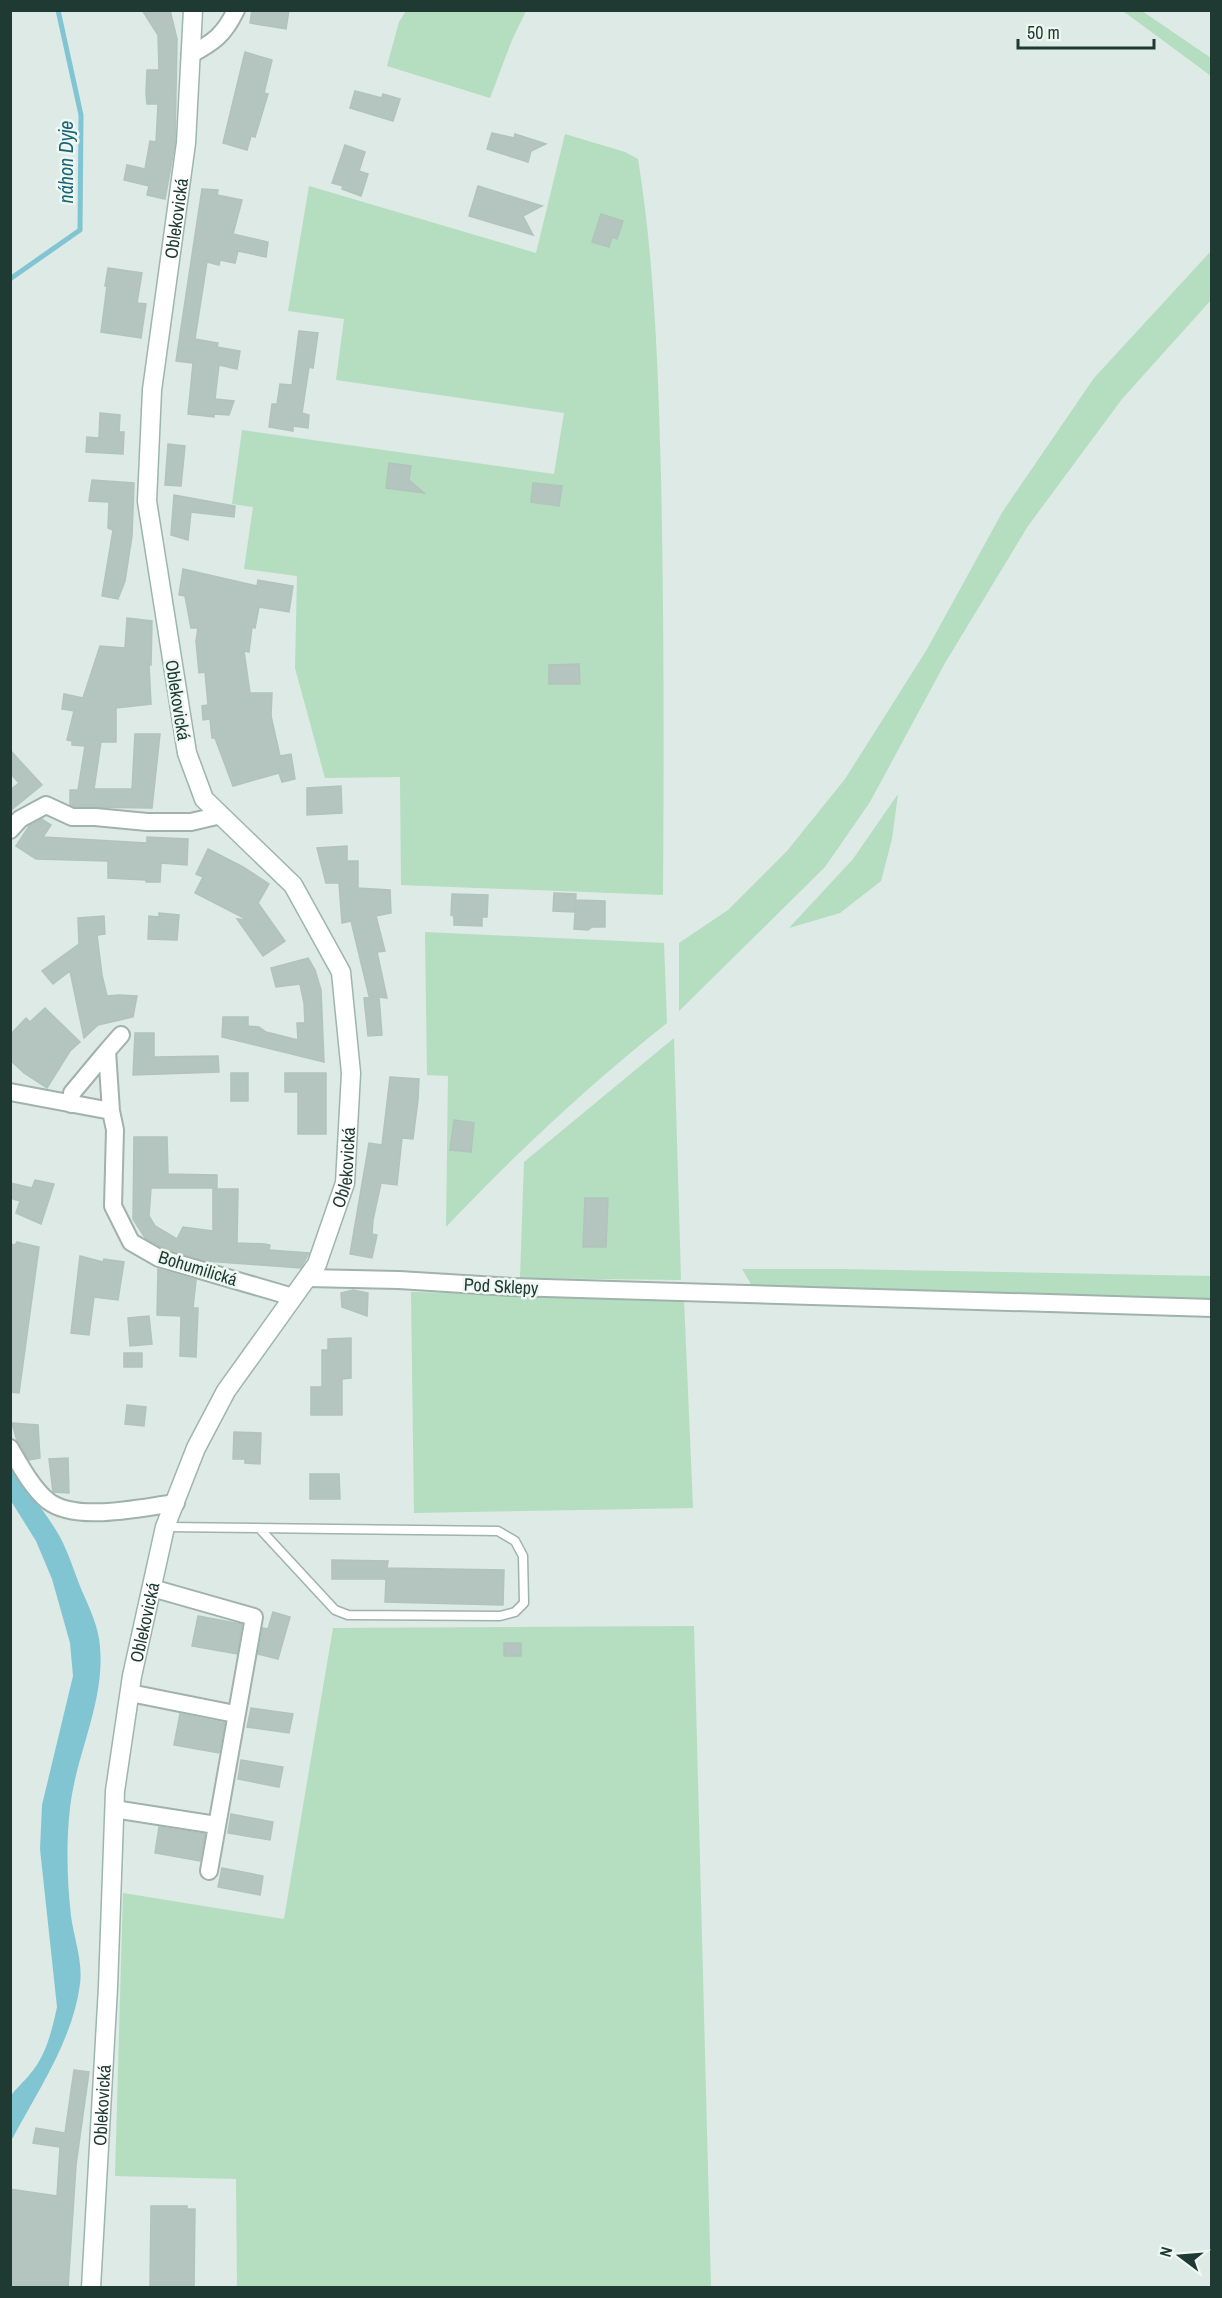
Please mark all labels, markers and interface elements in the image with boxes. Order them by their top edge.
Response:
scale bar [1018,12,1154,50]
text: 50 m [1027,20,1060,45]
water label: náhon Dyje [52,121,79,203]
street label: Oblekovická [158,176,194,260]
street label: Oblekovická [159,658,197,742]
street label: Oblekovická [325,1126,361,1211]
street label: Bohumilická [156,1244,240,1292]
street label: Pod Sklepy [463,1272,540,1300]
street label: Oblekovická [123,1580,165,1665]
street label: Oblekovická [87,2064,116,2147]
north arrow [1150,2226,1210,2286]
text: N [1154,2244,1177,2259]

